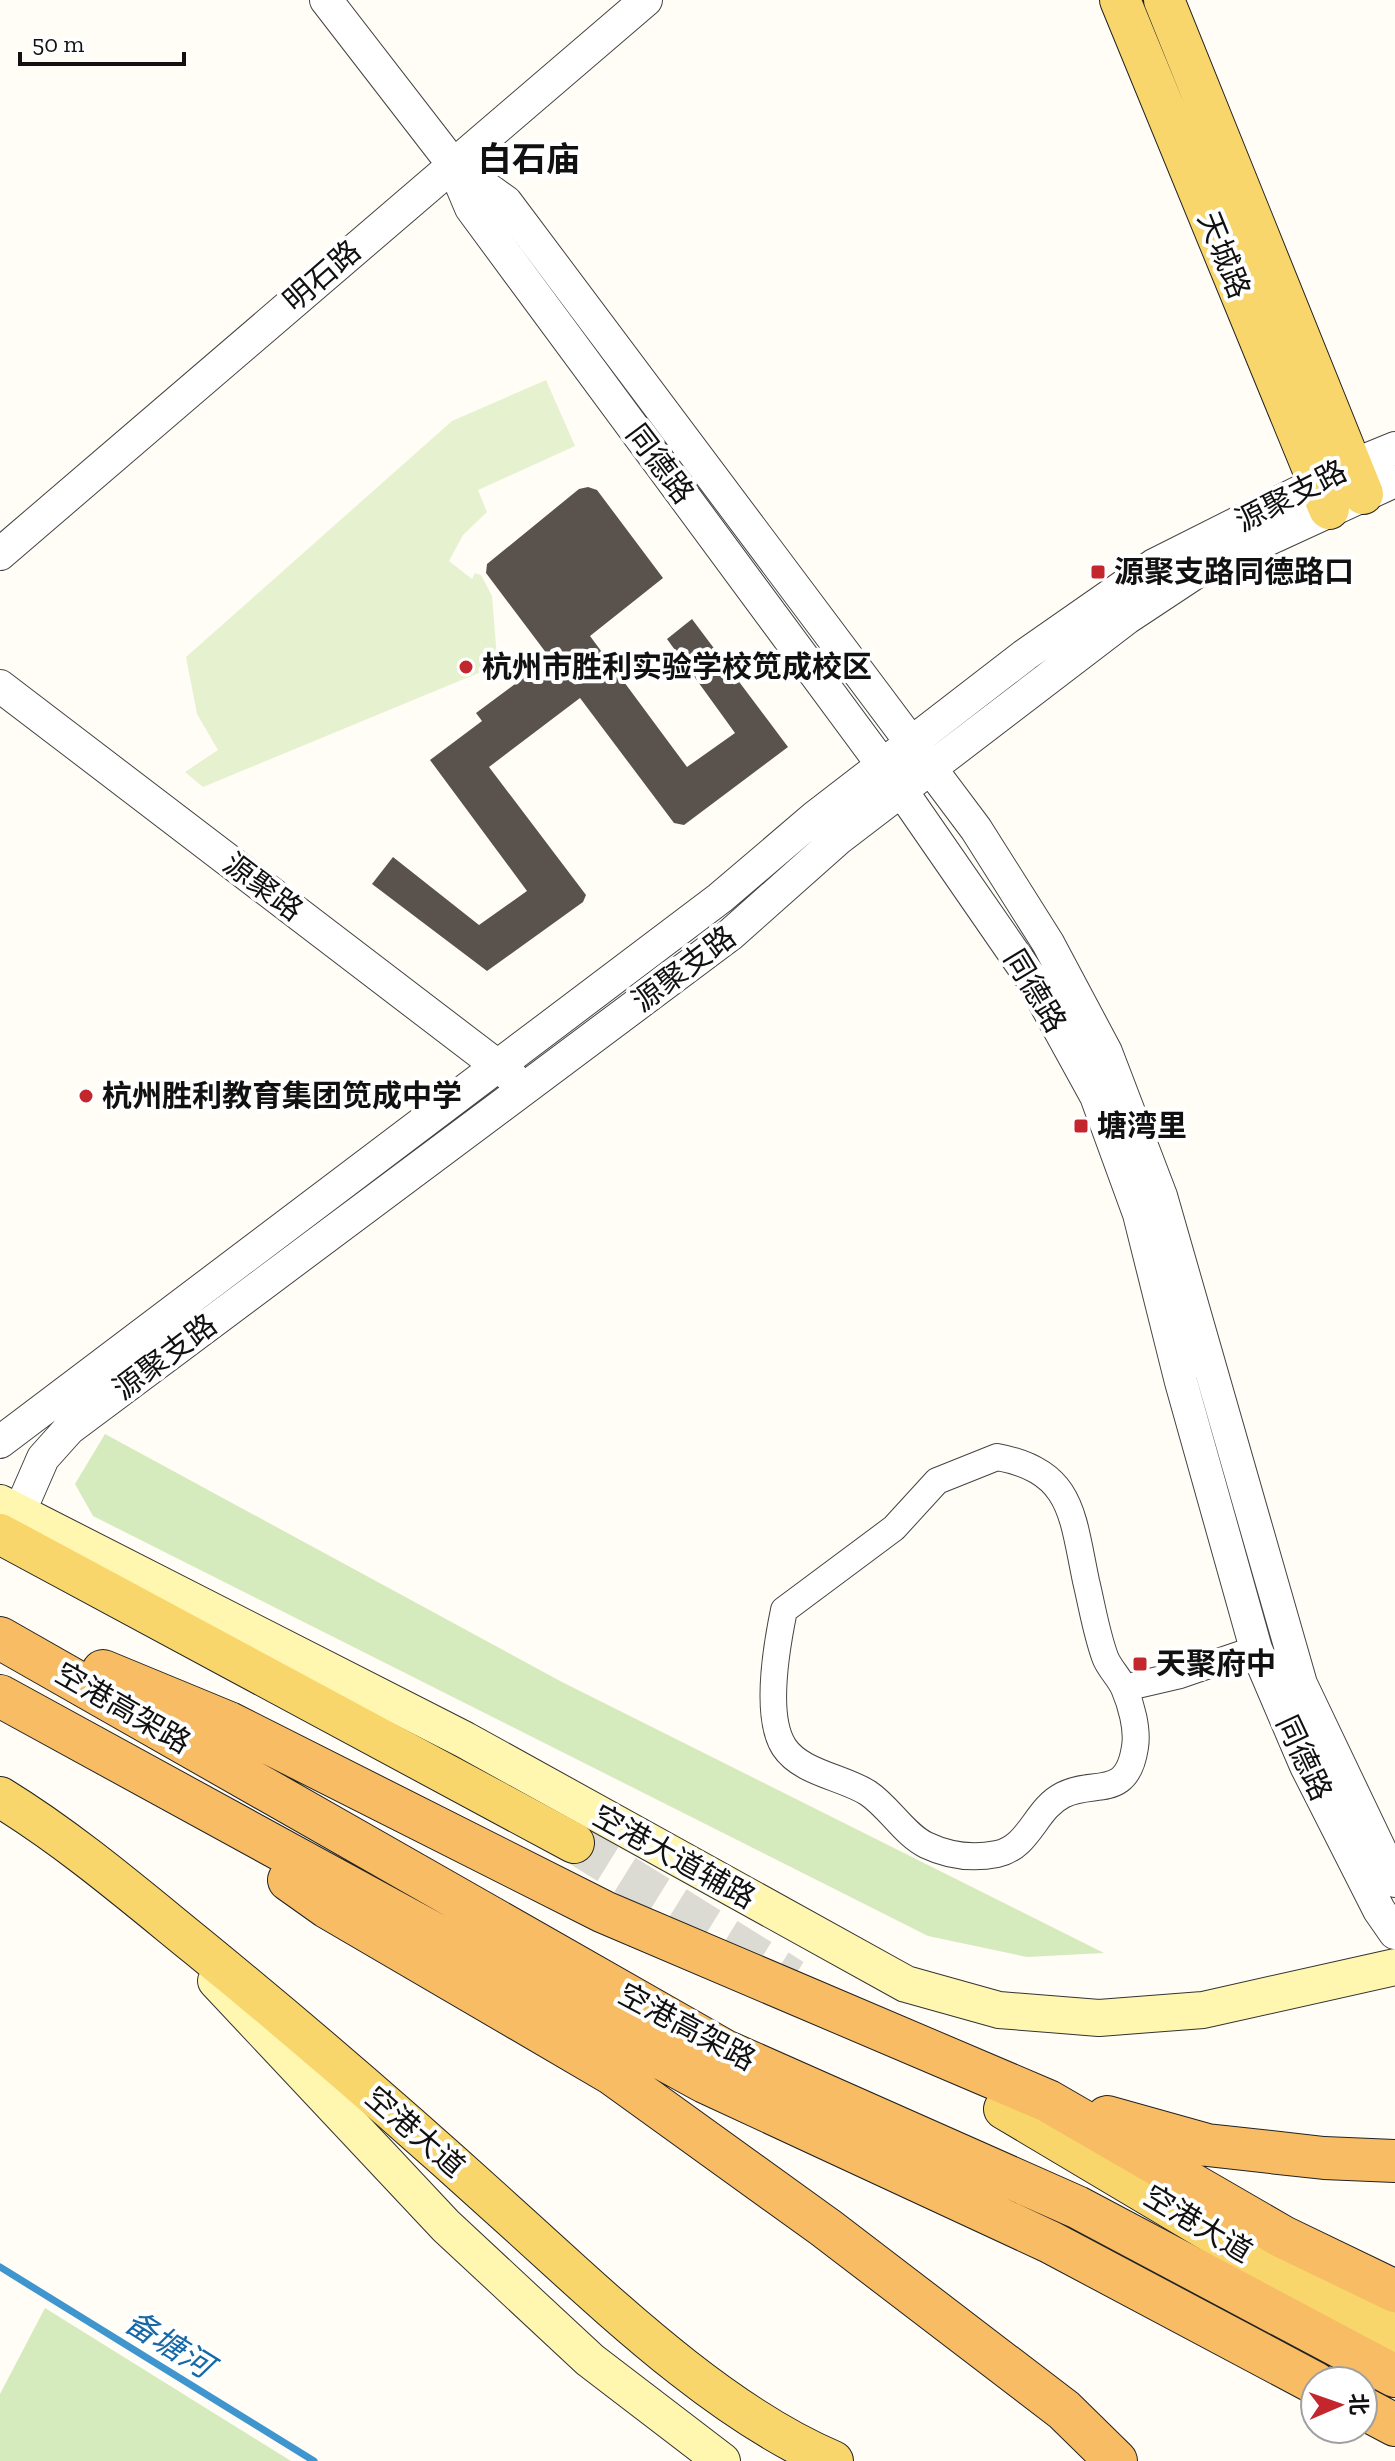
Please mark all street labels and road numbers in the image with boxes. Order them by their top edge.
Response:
street label: 天城路 [1190,207,1258,303]
street label: 明石路 [276,233,368,319]
street label: 同德路 [619,417,701,511]
street label: 源聚支路 [1229,453,1353,539]
street label: 源聚路 [216,846,310,928]
street label: 源聚支路 [625,919,743,1019]
street label: 同德路 [996,943,1074,1039]
street label: 源聚支路 [106,1307,224,1407]
street label: 空港高架路 [49,1655,197,1761]
street label: 同德路 [1269,1710,1339,1806]
street label: 空港大道辅路 [587,1798,761,1916]
street label: 空港高架路 [612,1976,762,2078]
street label: 空港大道 [358,2079,472,2185]
street label: 空港大道 [1137,2178,1259,2270]

